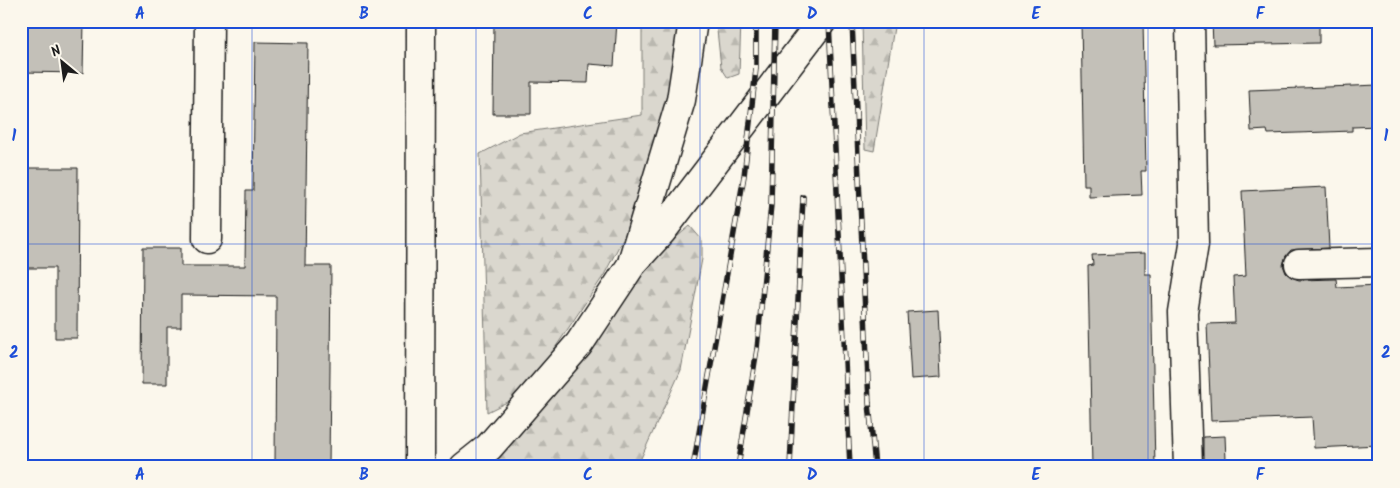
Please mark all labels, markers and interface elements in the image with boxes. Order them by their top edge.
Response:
text: A [135,2,145,27]
text: B [359,2,369,27]
text: C [583,2,593,27]
text: D [807,2,818,27]
text: E [1032,2,1042,27]
text: F [1256,2,1266,27]
north arrow [38,38,88,88]
text: N [47,40,66,63]
text: 1 [12,124,17,149]
text: 1 [1384,124,1389,149]
text: 2 [9,341,19,366]
text: 2 [1381,341,1391,366]
text: A [135,463,145,488]
text: B [359,463,369,488]
text: C [583,463,593,488]
text: D [807,463,818,488]
text: E [1032,463,1042,488]
text: F [1256,463,1266,488]

